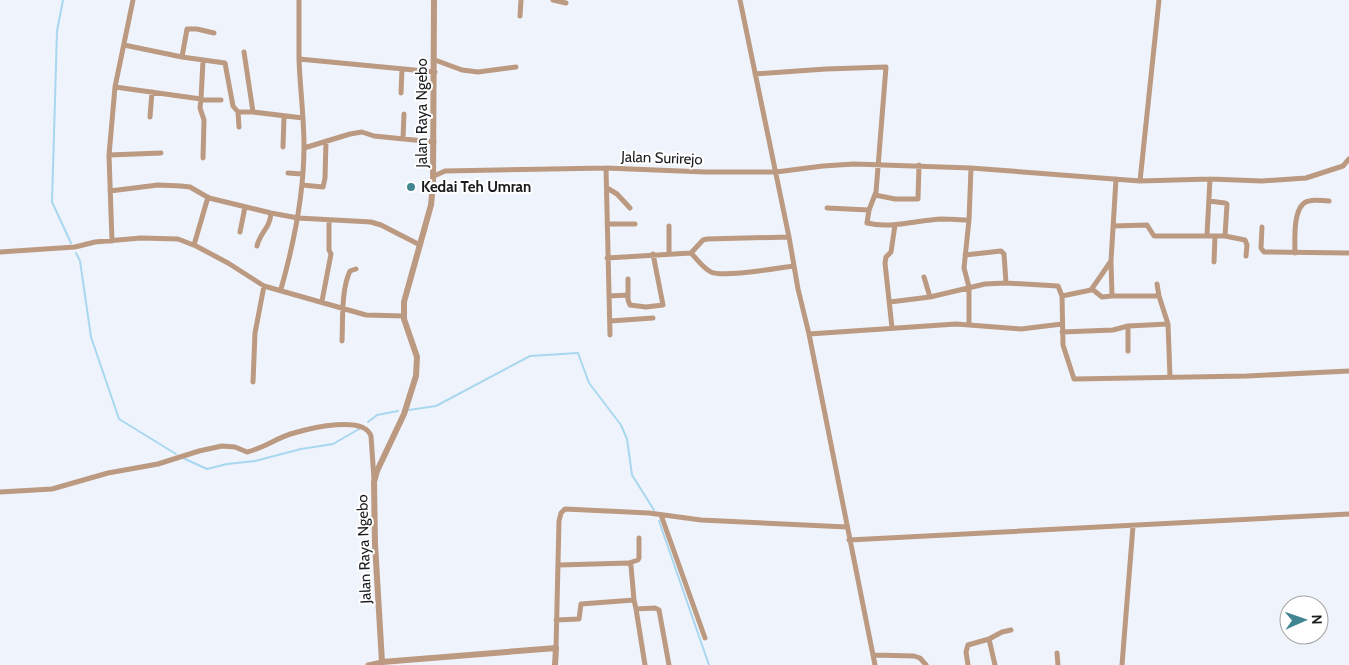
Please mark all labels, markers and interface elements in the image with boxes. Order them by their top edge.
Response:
street label: Jalan Raya Ngebo [413,58,431,169]
street label: Jalan Surirejo [620,148,703,168]
place label: Kedai Teh Umran [421,178,531,196]
marker: Kedai Teh Umran [405,181,417,193]
street label: Jalan Raya Ngebo [353,494,375,605]
north arrow [1279,595,1329,645]
text: N [1308,614,1326,625]

